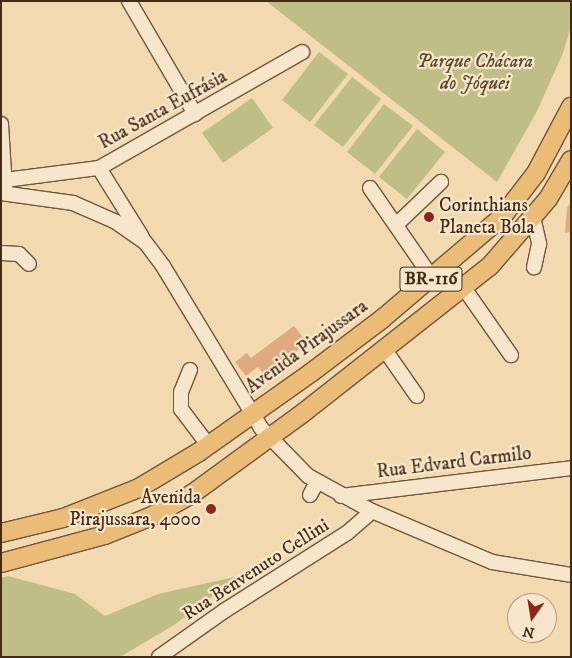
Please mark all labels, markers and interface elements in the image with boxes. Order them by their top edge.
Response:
park label: Parque Chácara do Jóquei [417,51,533,95]
street label: Rua Santa Eufrásia [95,65,231,155]
place label: Corinthians Planeta Bola [439,195,535,239]
marker: Corinthians Planeta Bola [423,211,435,223]
road number: BR-116 [398,264,464,294]
street label: Avenida Pirajussara [242,295,372,399]
street label: Rua Edvard Carmilo [375,442,533,484]
place label: Avenida Pirajussara, 4000 [69,487,201,531]
marker: Avenida Pirajussara, 4000 [205,503,217,515]
street label: Rua Benvenuto Cellini [179,514,333,626]
north arrow [507,593,557,643]
text: N [521,622,536,642]

